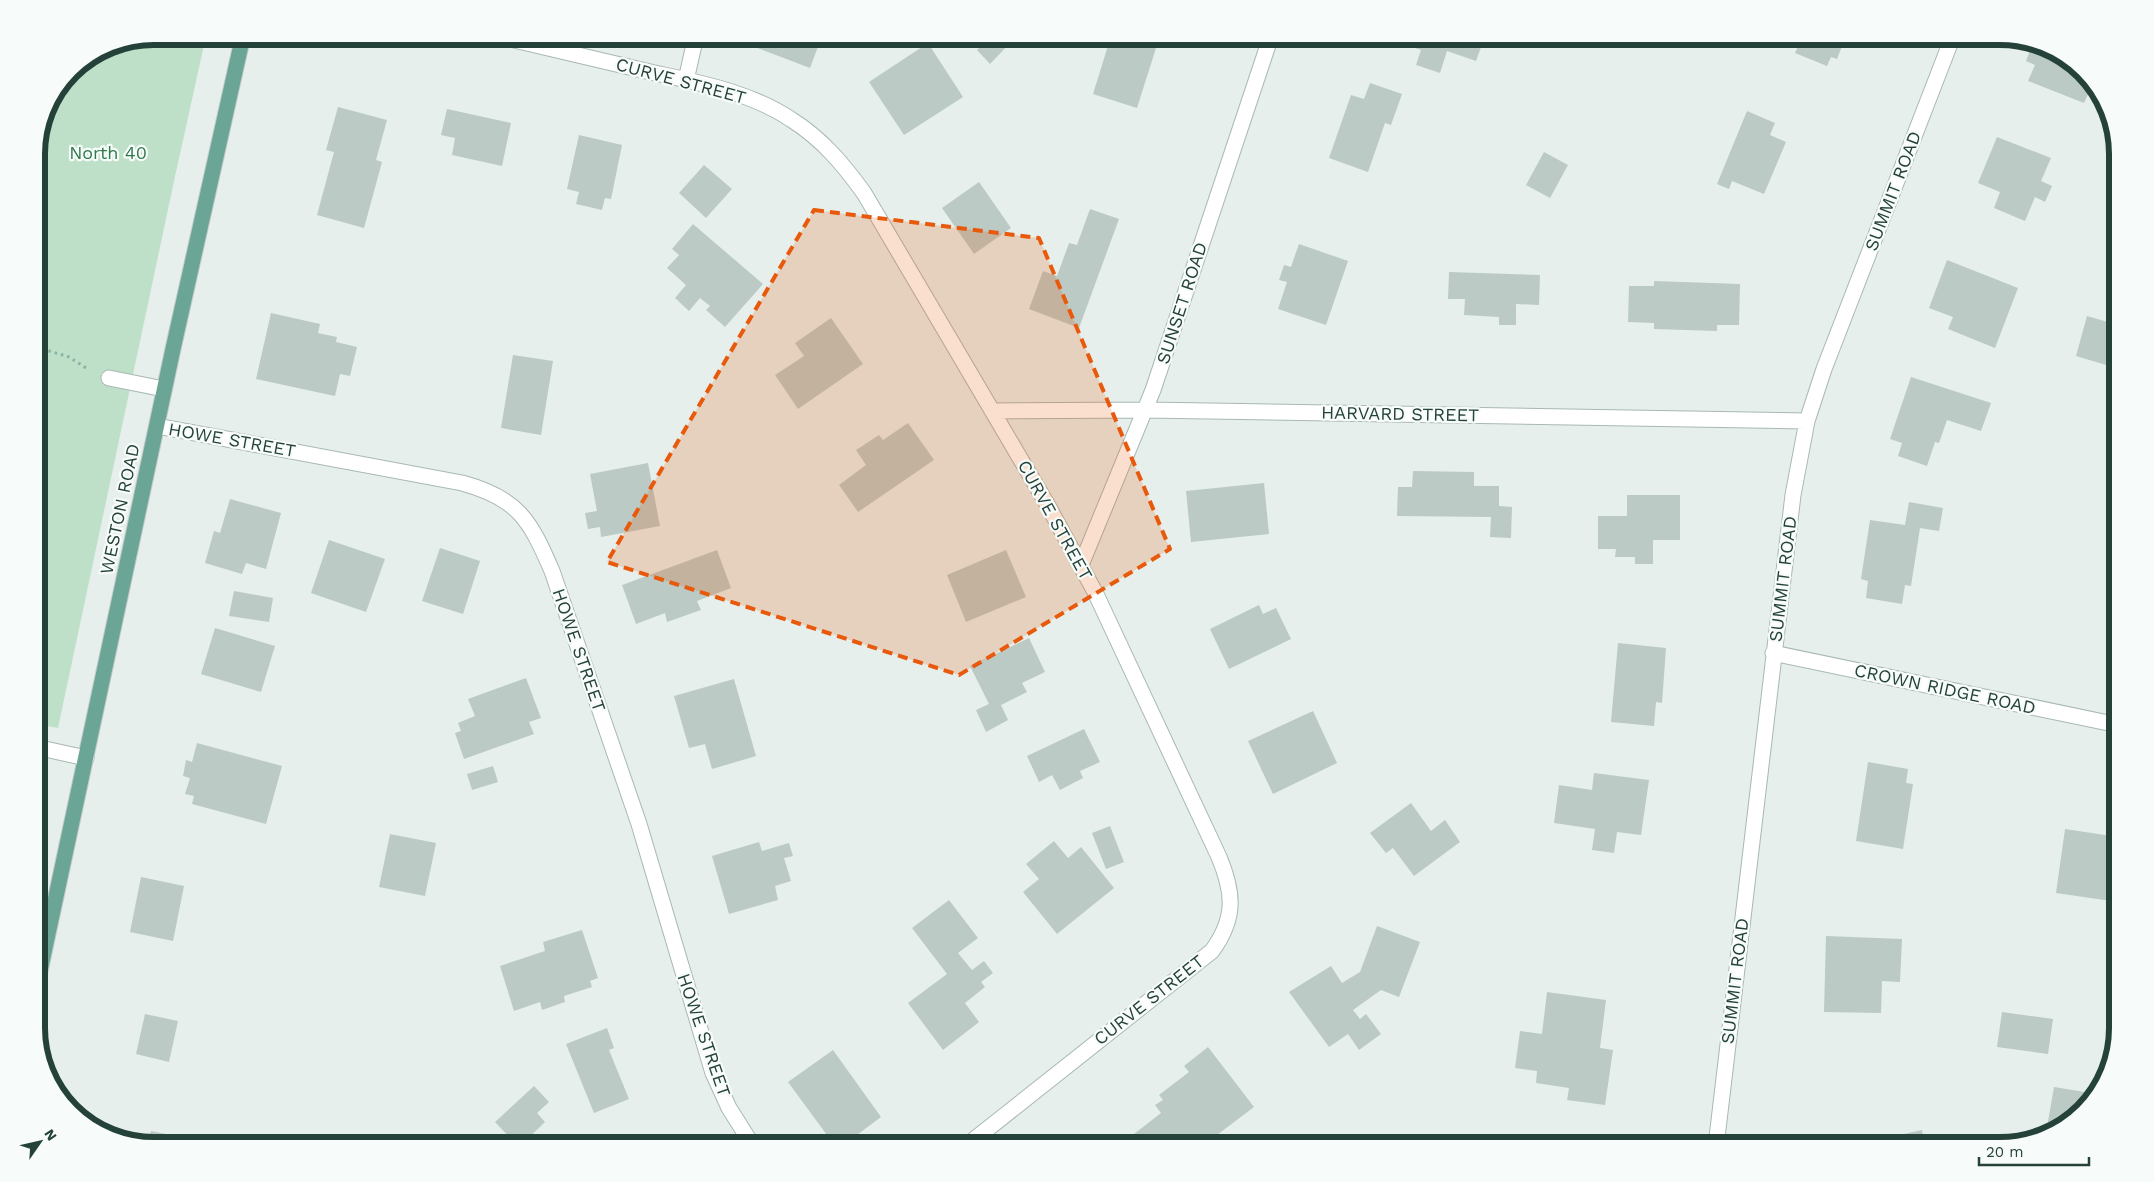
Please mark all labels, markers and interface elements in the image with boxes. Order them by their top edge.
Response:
street label: CURVE STREET [614,53,749,108]
street label: SUMMIT ROAD [1860,128,1925,254]
park label: North 40 [69,142,147,163]
street label: SUNSET ROAD [1152,239,1211,366]
street label: HARVARD STREET [1321,402,1479,425]
street label: HOWE STREET [167,418,298,461]
street label: WESTON ROAD [95,442,144,576]
street label: CURVE STREET [1014,456,1097,583]
street label: SUMMIT ROAD [1764,515,1801,643]
street label: HOWE STREET [549,585,610,714]
street label: CROWN RIDGE ROAD [1852,659,2038,718]
street label: SUMMIT ROAD [1716,917,1753,1045]
street label: CURVE STREET [1090,950,1208,1049]
street label: HOWE STREET [674,970,735,1099]
north arrow [15,1117,65,1167]
text: N [41,1126,60,1144]
scale bar [1979,1134,2089,1166]
text: 20 m [1986,1143,2024,1161]

